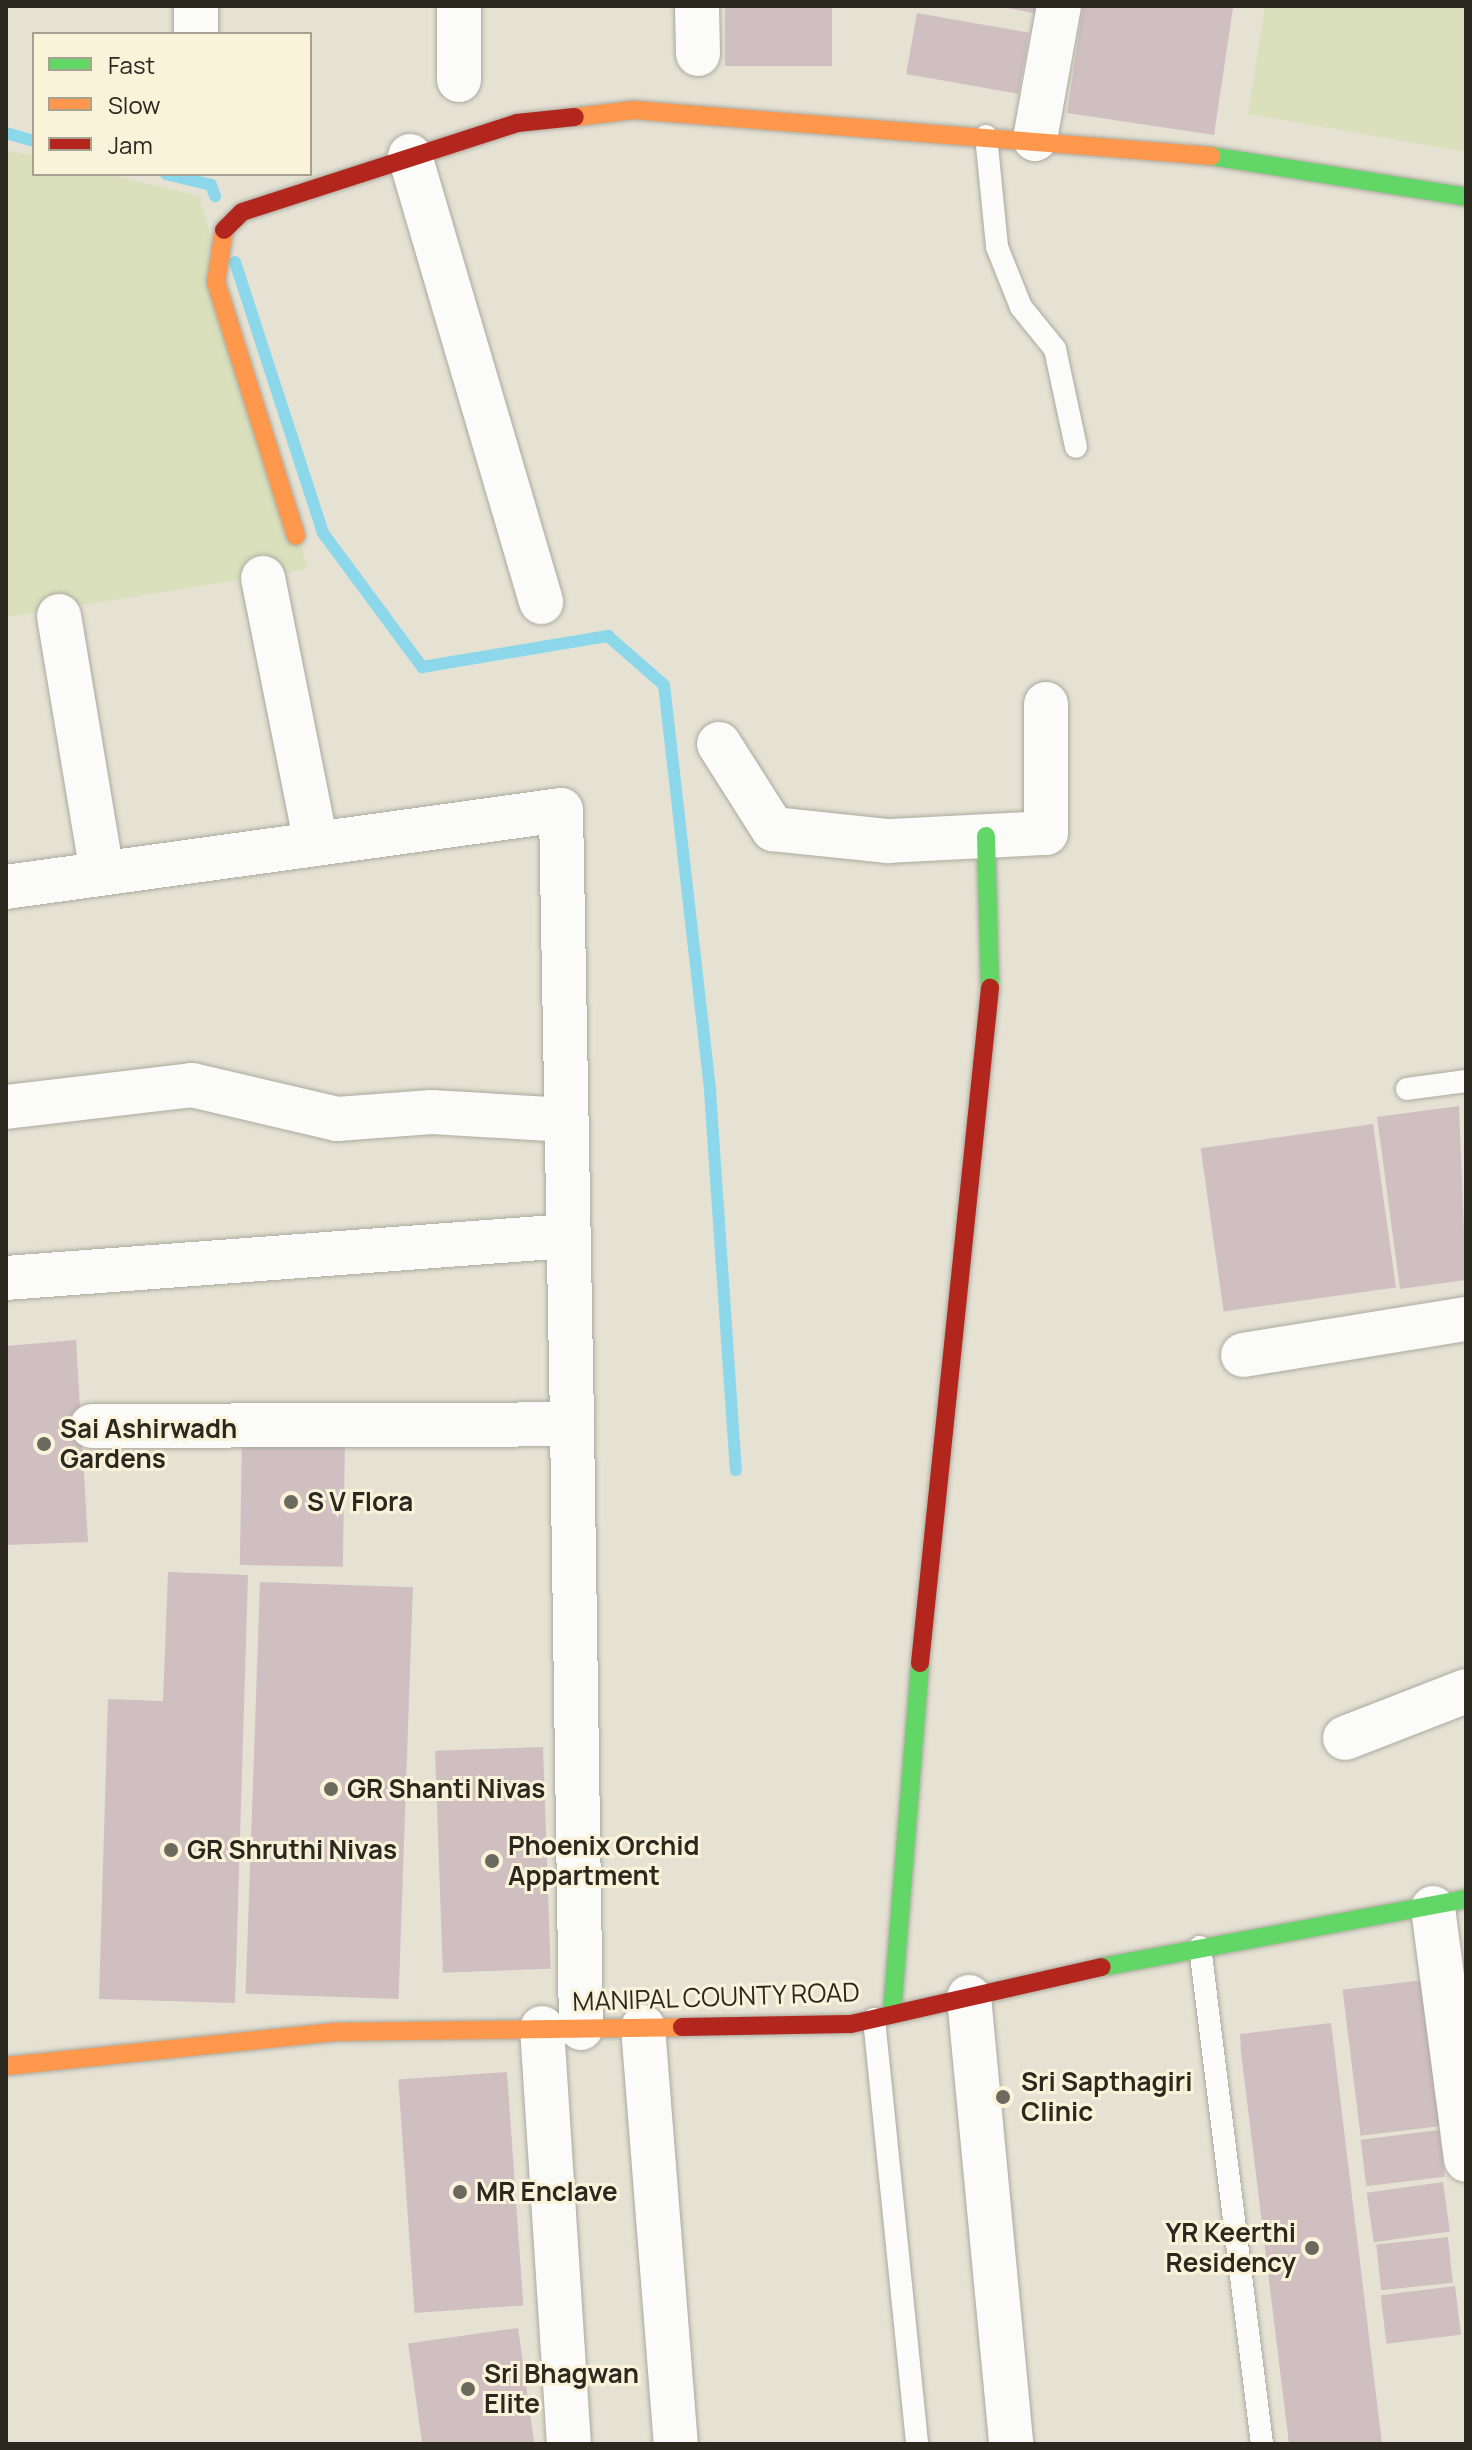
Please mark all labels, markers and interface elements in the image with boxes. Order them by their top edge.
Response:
legend [32,32,312,176]
text: Fast [108,48,155,81]
text: Slow [108,88,161,121]
text: Jam [108,128,153,161]
place label: Sai Ashirwadh Gardens [60,1413,237,1474]
marker: Sai Ashirwadh Gardens [35,1435,53,1453]
place label: S V Flora [307,1486,413,1518]
marker: S V Flora [282,1493,300,1511]
place label: GR Shanti Nivas [347,1773,545,1805]
marker: GR Shanti Nivas [322,1780,340,1798]
place label: Phoenix Orchid Appartment [508,1830,700,1892]
place label: GR Shruthi Nivas [187,1834,397,1866]
marker: GR Shruthi Nivas [162,1841,180,1859]
marker: Phoenix Orchid Appartment [483,1852,501,1870]
street label: MANIPAL COUNTY ROAD [571,1976,861,2018]
place label: Sri Sapthagiri Clinic [1021,2066,1193,2128]
marker: Sri Sapthagiri Clinic [992,2086,1014,2108]
place label: MR Enclave [476,2176,618,2208]
marker: MR Enclave [451,2183,469,2201]
place label: YR Keerthi Residency [1165,2217,1296,2278]
marker: YR Keerthi Residency [1303,2239,1321,2257]
place label: Sri Bhagwan Elite [484,2358,639,2420]
marker: Sri Bhagwan Elite [459,2380,477,2398]

